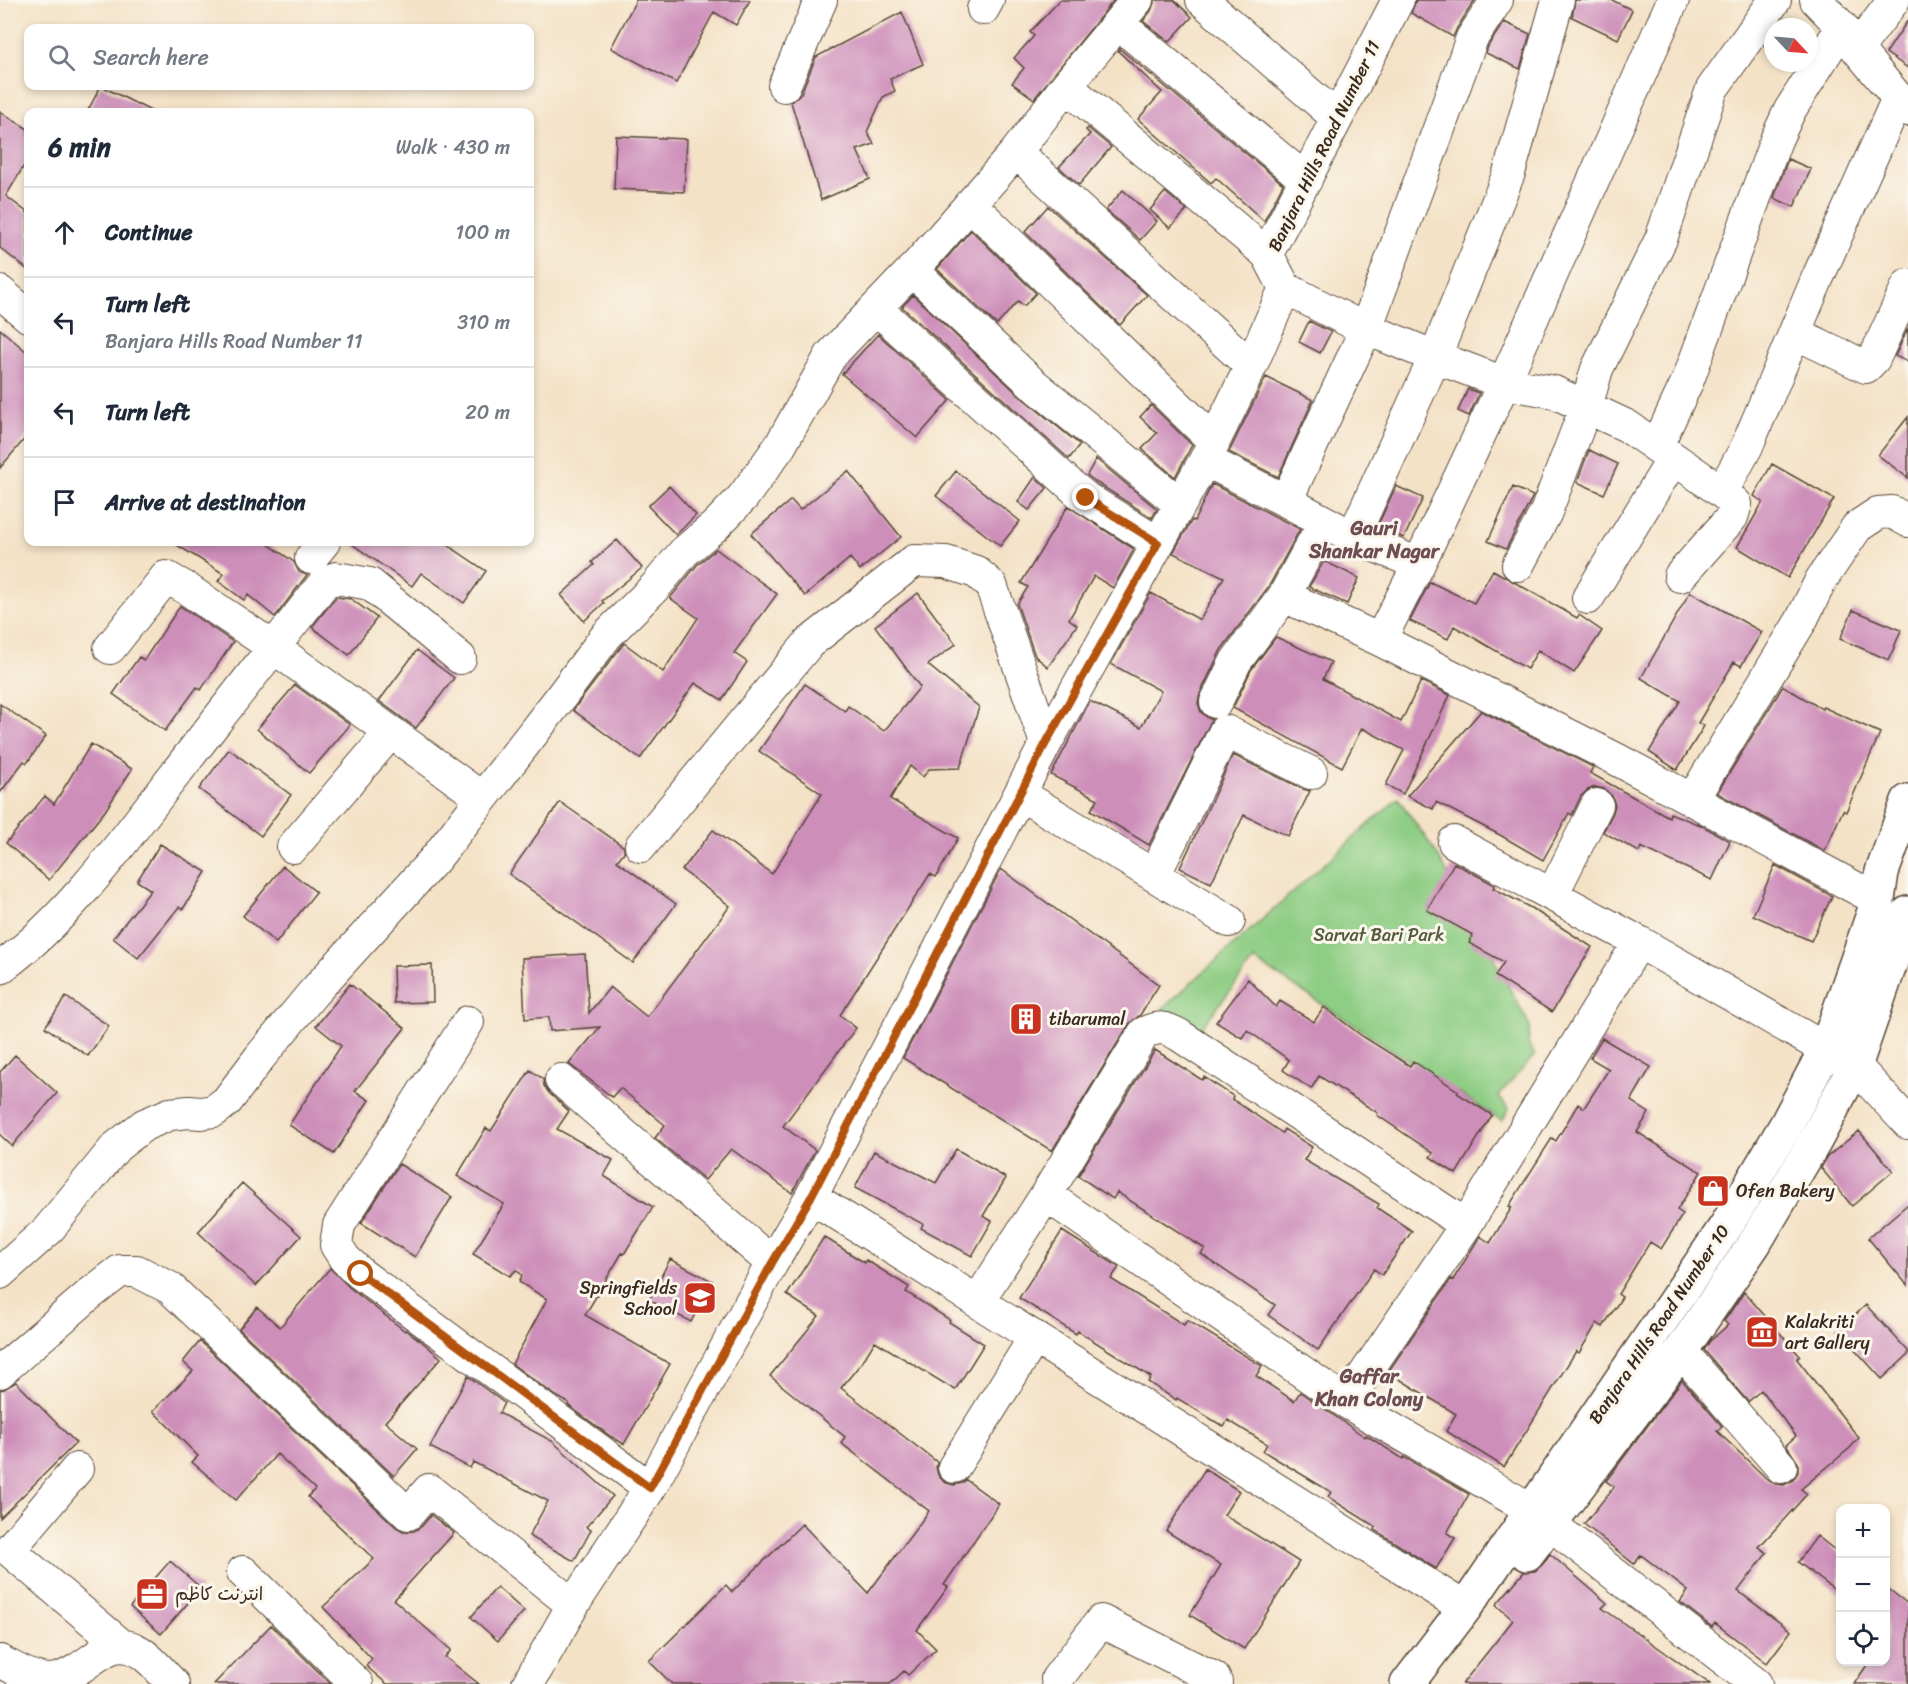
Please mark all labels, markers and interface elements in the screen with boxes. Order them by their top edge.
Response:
north arrow [1764,18,1818,72]
search box [24,24,534,90]
street label: Banjara Hills Road Number 11 [1259,35,1389,257]
text: Search here [93,38,209,77]
icon: search [45,41,78,74]
text: 6 min [48,124,111,170]
text: Walk · 430 m [396,130,510,165]
text: Continue [105,213,193,252]
text: 100 m [456,215,510,250]
icon: ahead [48,216,81,249]
text: Turn left [105,285,190,324]
text: 310 m [457,305,510,340]
icon: left [48,306,81,339]
text: Banjara Hills Road Number 11 [105,324,363,359]
text: Turn left [105,393,190,432]
text: 20 m [465,395,510,430]
icon: left [48,396,81,429]
text: Arrive at destination [105,483,306,522]
route end [1072,484,1098,510]
icon: arrive [48,486,81,519]
district label: Gauri Shankar Nagar [1308,511,1441,569]
park label: Sarvat Bari Park [1313,919,1445,951]
building icon: tibarumal [1008,1001,1044,1037]
place label: tibarumal [1049,1003,1126,1035]
shop icon: Ofen Bakery [1695,1173,1731,1209]
place label: Ofen Bakery [1736,1175,1835,1207]
street label: Banjara Hills Road Number 10 [1580,1217,1738,1431]
route start [347,1260,373,1286]
place label: Springfields School [580,1272,678,1325]
school or university icon: Springfields School [682,1280,718,1316]
place label: Kalakriti art Gallery [1785,1306,1871,1359]
museum icon: Kalakriti art Gallery [1744,1314,1780,1350]
district label: Gaffar Khan Colony [1314,1359,1424,1417]
map controls [1836,1504,1890,1666]
button: + [1836,1504,1890,1558]
button: − [1836,1558,1890,1612]
office icon: انترنت كاظم [134,1576,170,1612]
place label: انترنت كاظم [175,1578,263,1610]
button: locate [1836,1612,1890,1666]

